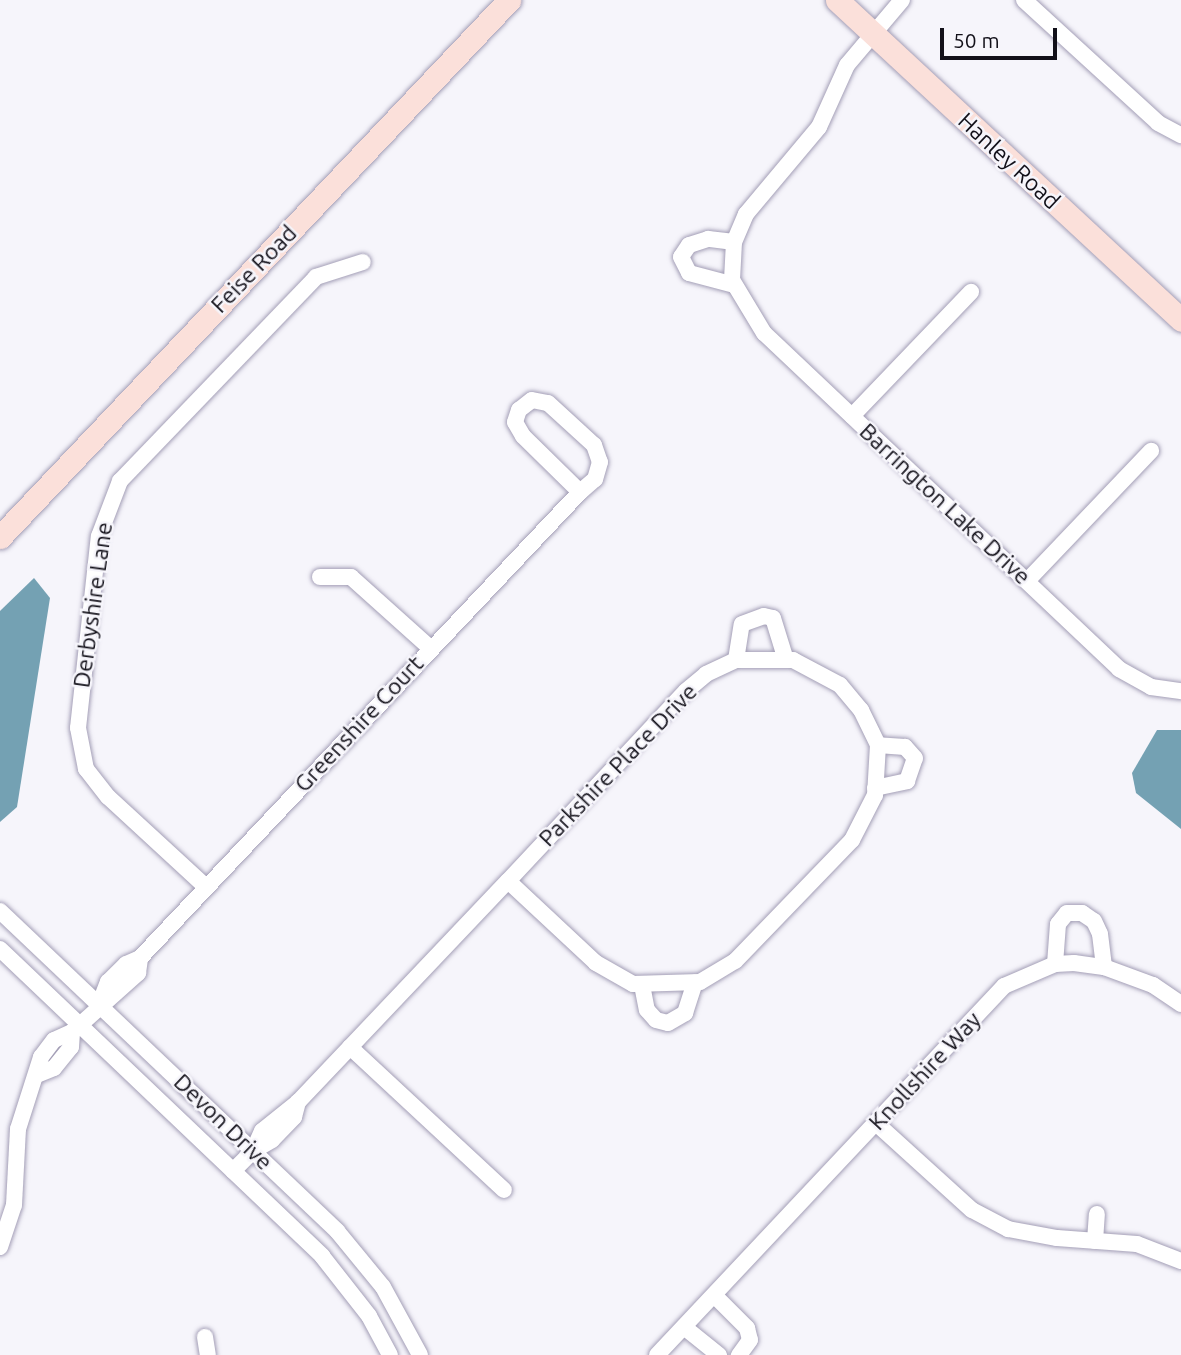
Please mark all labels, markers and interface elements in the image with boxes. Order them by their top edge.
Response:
scale bar [943,14,1060,58]
text: 50 m [953,28,1000,52]
street label: Hanley Road [952,107,1066,215]
street label: Feise Road [205,219,303,319]
street label: Barrington Lake Drive [854,418,1036,590]
street label: Derbyshire Lane [68,520,118,690]
street label: Greenshire Court [289,650,429,798]
street label: Parkshire Place Drive [533,678,703,852]
street label: Knollshire Way [863,1006,987,1136]
street label: Devon Drive [168,1068,278,1176]

